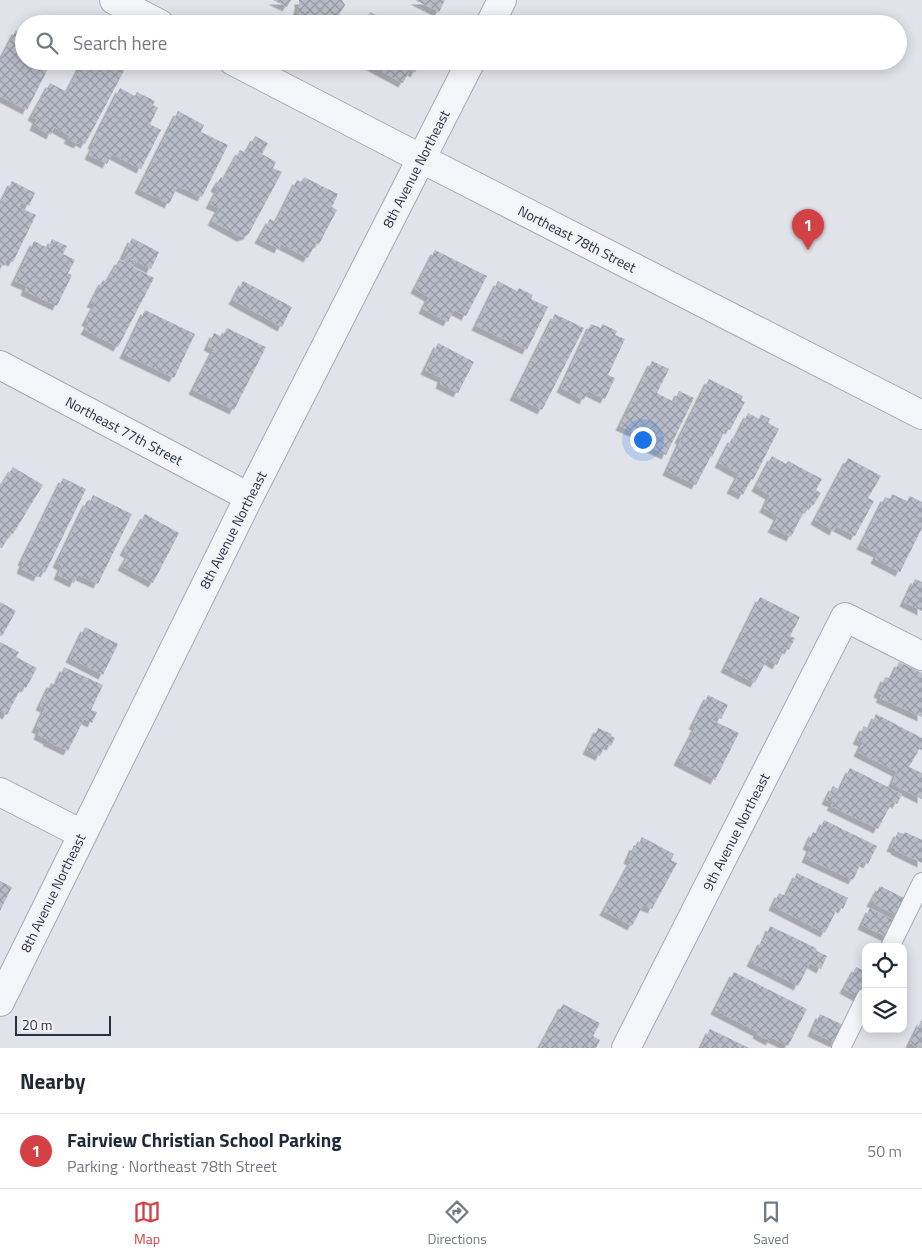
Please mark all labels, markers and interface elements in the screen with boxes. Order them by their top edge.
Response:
search box [15,15,907,70]
text: Search here [73,28,167,57]
icon: search [33,29,61,57]
street label: 8th Avenue Northeast [377,106,454,231]
street label: Northeast 78th Street [515,200,640,277]
pin: 1 [792,209,824,250]
street label: Northeast 77th Street [62,391,187,470]
your location [630,427,656,453]
street label: 8th Avenue Northeast [194,467,271,592]
street label: 9th Avenue Northeast [697,769,774,894]
street label: 8th Avenue Northeast [15,830,90,956]
map controls [862,943,907,1033]
button: locate [862,943,907,988]
button: layers [862,988,907,1033]
scale bar [15,1013,111,1036]
text: 20 m [22,1014,52,1035]
text: Nearby [20,1065,85,1097]
text: Fairview Christian School Parking [67,1125,341,1154]
text: 1 [32,1139,40,1163]
text: 50 m [867,1139,902,1163]
text: Parking · Northeast 78th Street [67,1154,277,1178]
tab: Map [133,1198,161,1249]
tab: Directions [427,1198,487,1249]
tab: Saved [753,1198,789,1249]

